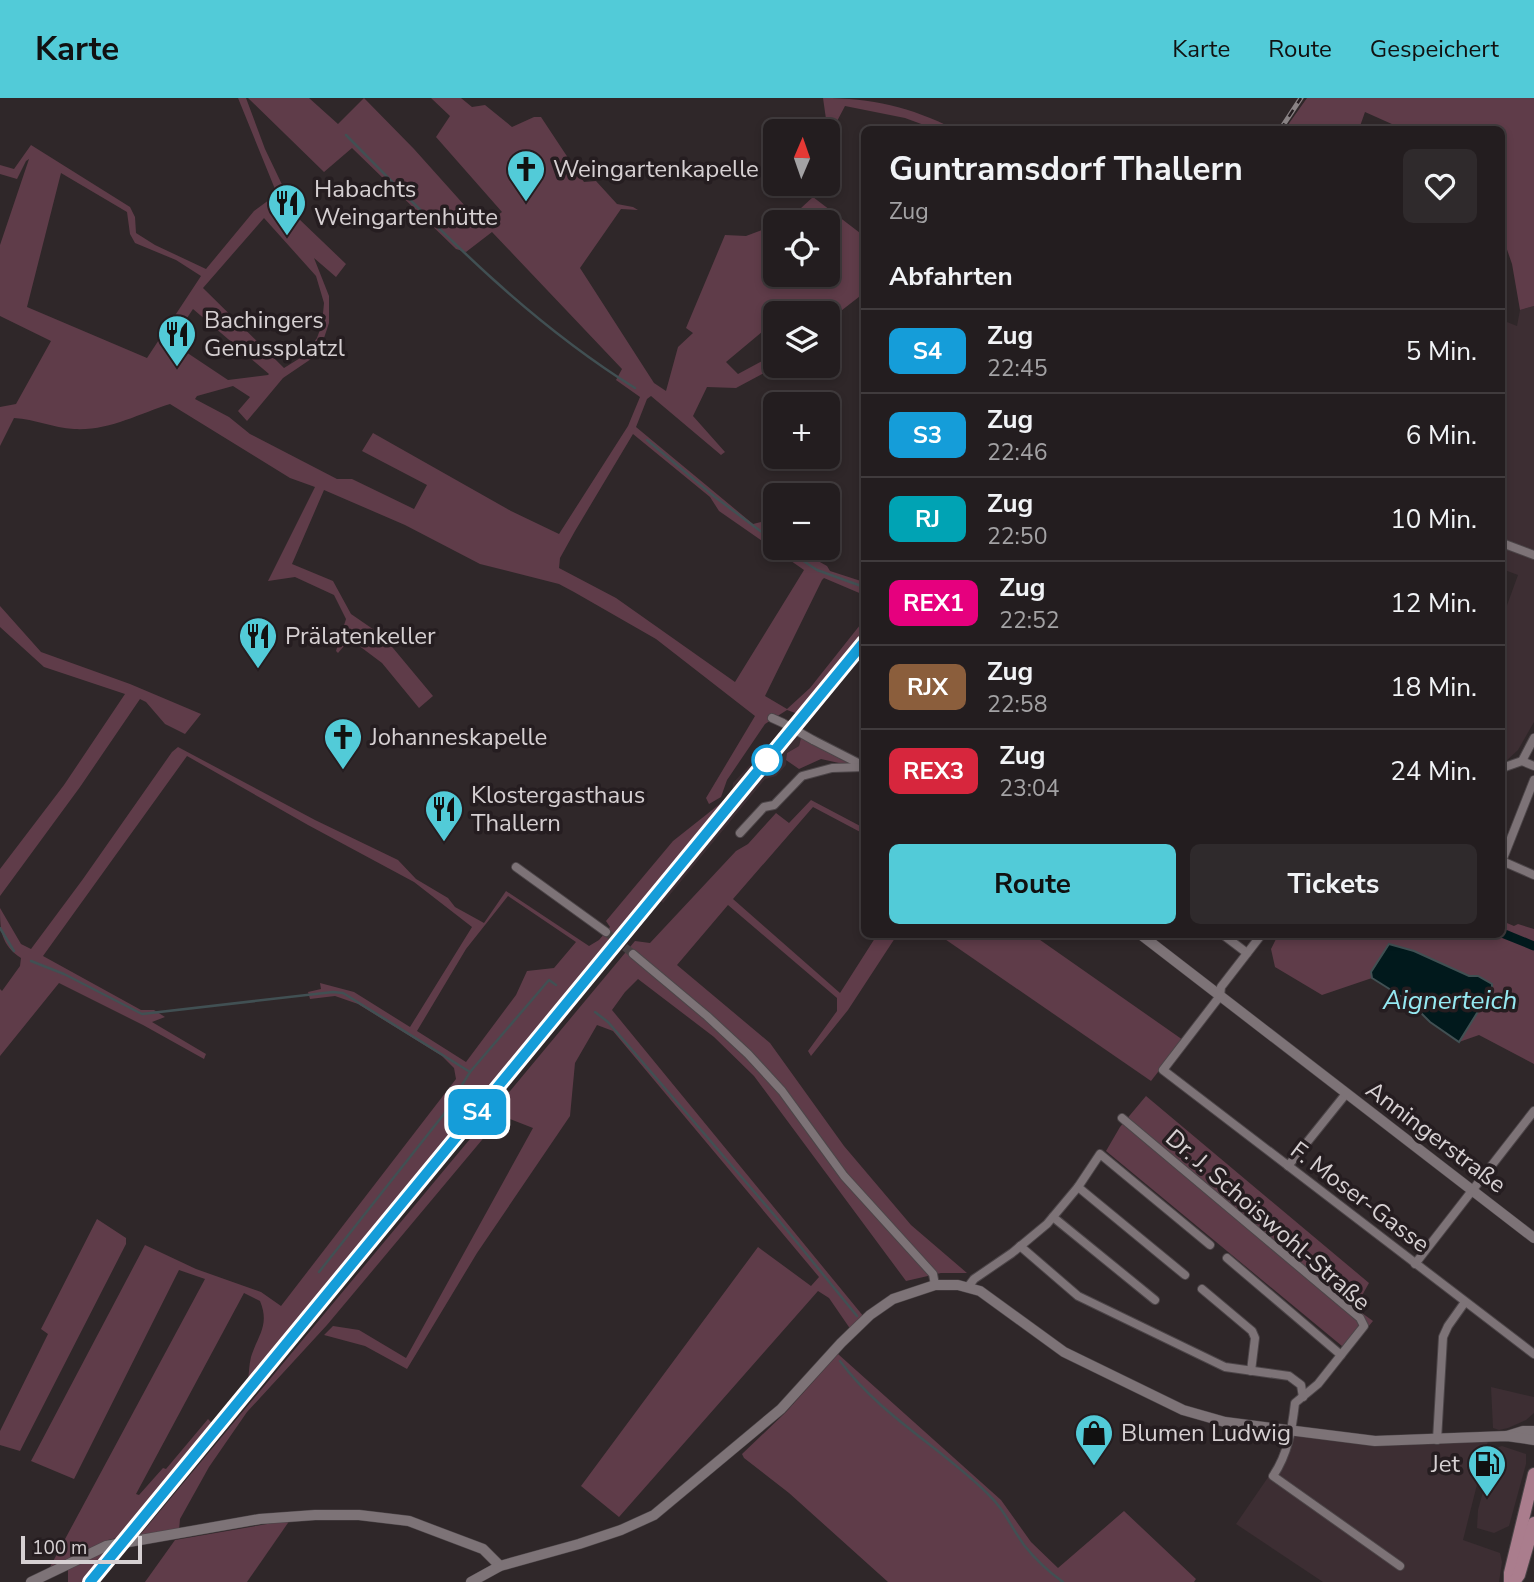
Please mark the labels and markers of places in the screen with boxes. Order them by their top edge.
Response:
church icon: Weingartenkapelle [505,148,547,203]
place label: Weingartenkapelle [553,153,759,185]
place label: Habachts Weingartenhütte [314,173,498,233]
restaurant icon: Habachts Weingartenhütte [266,182,308,237]
place label: Bachingers Genussplatzl [204,304,345,364]
restaurant icon: Bachingers Genussplatzl [156,313,198,368]
restaurant icon: Prälatenkeller [237,615,279,670]
place label: Prälatenkeller [285,620,436,652]
church icon: Johanneskapelle [322,716,364,771]
place label: Johanneskapelle [369,721,547,753]
unlabelled marker [752,745,782,775]
place label: Klostergasthaus Thallern [471,779,645,839]
restaurant icon: Klostergasthaus Thallern [423,788,465,843]
shop icon: Blumen Ludwig [1073,1412,1115,1467]
place label: Blumen Ludwig [1121,1417,1291,1449]
fuel station icon: Jet [1466,1443,1508,1498]
place label: Jet [1430,1448,1461,1480]

